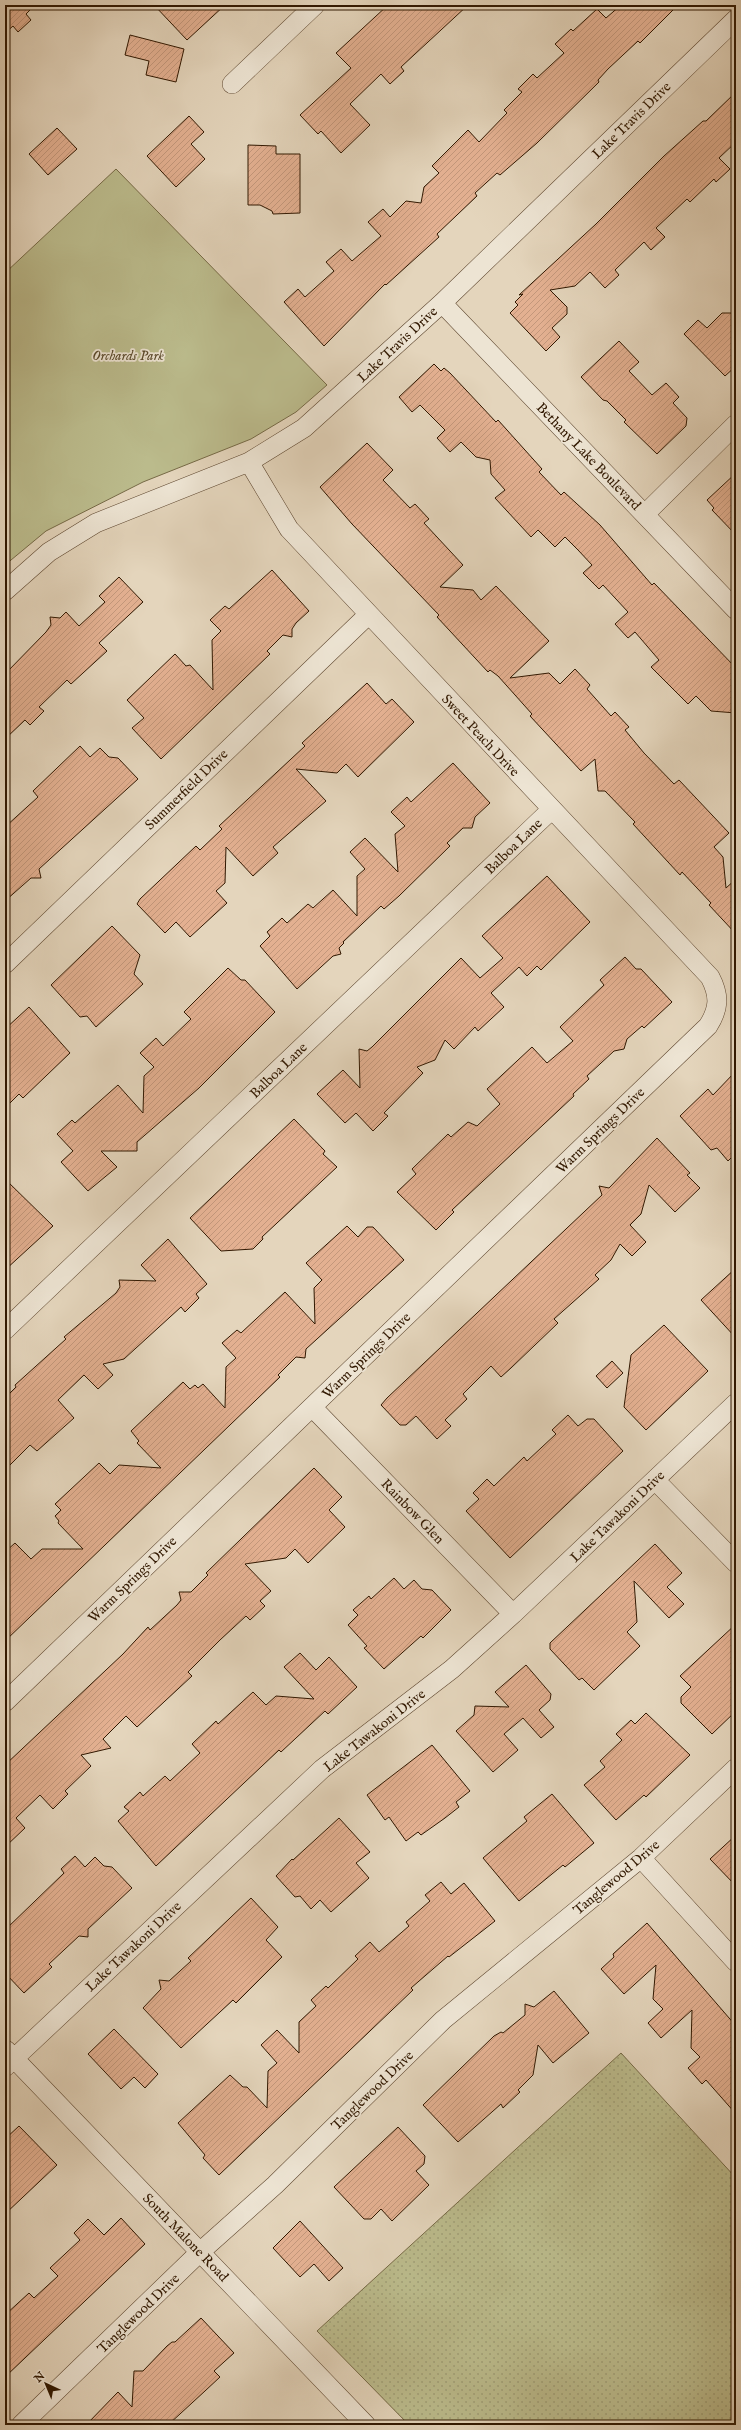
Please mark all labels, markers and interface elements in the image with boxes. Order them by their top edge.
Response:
street label: Lake Travis Drive [588,78,676,163]
street label: Lake Travis Drive [354,302,442,387]
park label: Orchards Park [92,347,164,365]
street label: Bethany Lake Boulevard [532,399,645,515]
street label: Sweet Peach Drive [437,691,524,781]
street label: Summerfield Drive [141,745,233,834]
street label: Balboa Lane [481,814,547,879]
street label: Balboa Lane [246,1038,312,1103]
street label: Warm Springs Drive [552,1083,649,1178]
street label: Warm Springs Drive [318,1308,415,1403]
street label: Lake Tawakoni Drive [567,1466,669,1567]
street label: Rainbow Glen [377,1475,448,1548]
street label: Warm Springs Drive [84,1532,181,1627]
street label: Lake Tawakoni Drive [320,1685,430,1776]
street label: Tanglewood Drive [570,1836,664,1919]
street label: Lake Tawakoni Drive [82,1897,186,1996]
street label: Tanglewood Drive [328,2046,418,2135]
street label: South Malone Road [138,2190,233,2286]
street label: Tanglewood Drive [94,2269,184,2358]
north arrow [26,2364,66,2404]
text: N [31,2369,48,2387]

